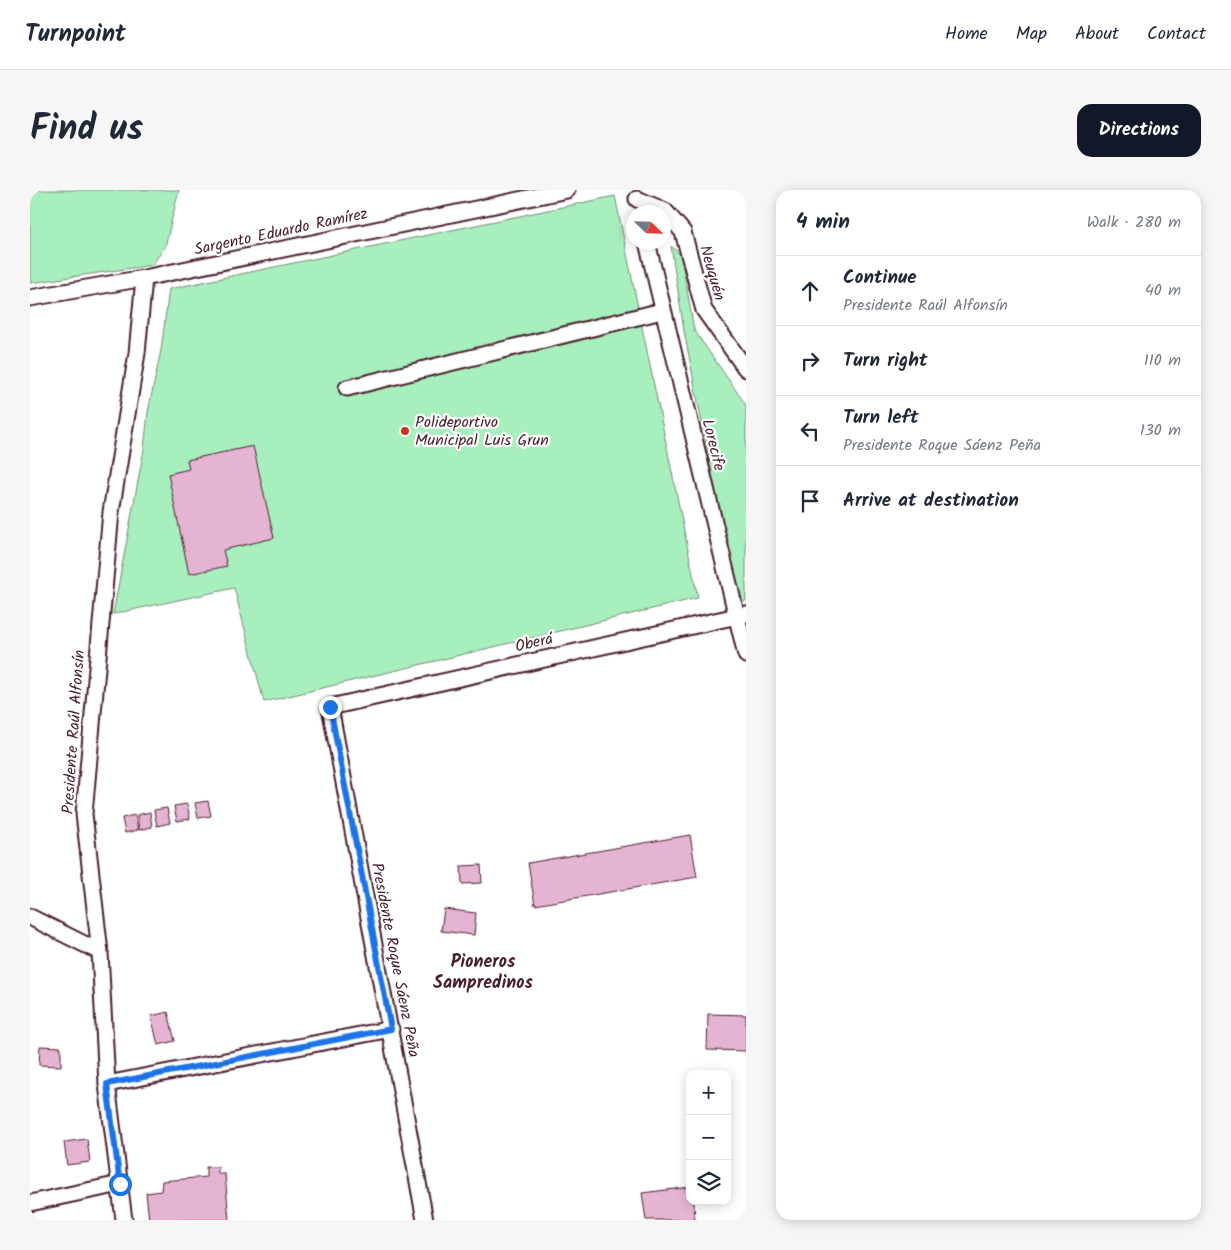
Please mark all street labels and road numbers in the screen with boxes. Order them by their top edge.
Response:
street label: Sargento Eduardo Ramírez [192,201,370,263]
street label: Neuquén [692,242,732,304]
street label: Lorecife [695,416,731,474]
street label: Oberá [513,626,557,659]
street label: Presidente Raúl Alfonsín [56,649,92,815]
street label: Presidente Roque Sáenz Peña [364,860,426,1060]

